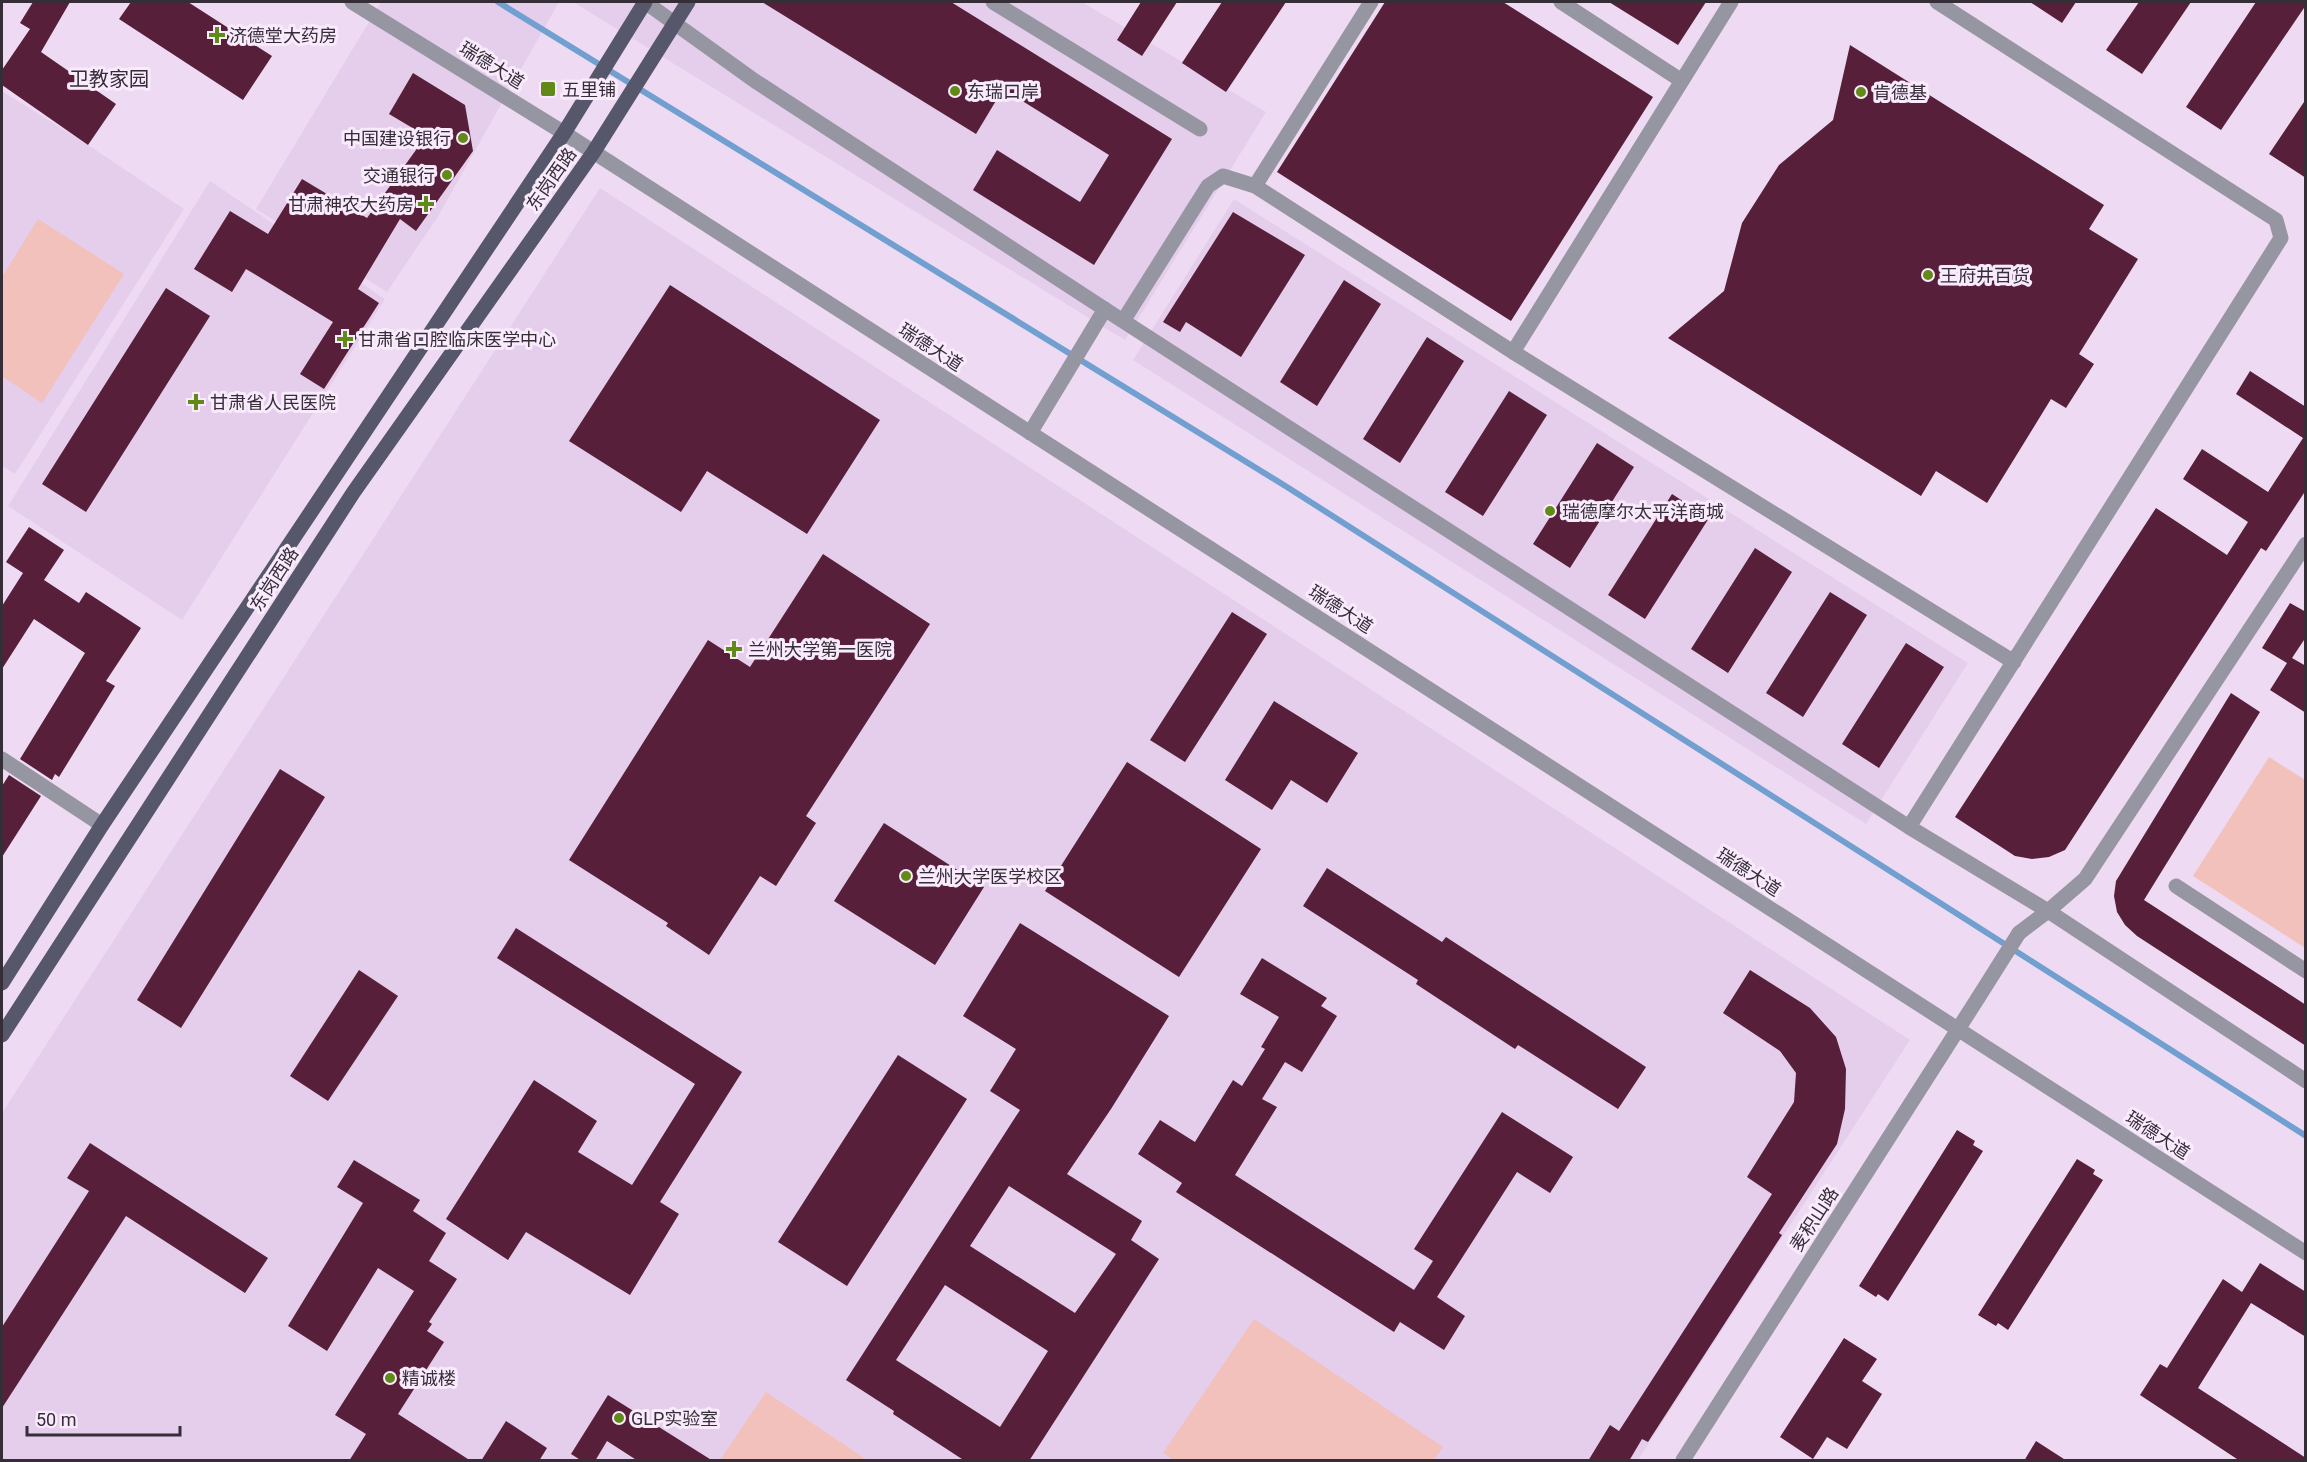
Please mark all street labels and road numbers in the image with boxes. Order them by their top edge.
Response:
street label: 瑞德大道 [456,37,528,93]
street label: 东岗西路 [522,143,580,215]
street label: 瑞德大道 [895,319,967,375]
street label: 东岗西路 [246,543,302,615]
street label: 瑞德大道 [1305,581,1377,637]
street label: 瑞德大道 [1713,844,1785,900]
street label: 瑞德大道 [2122,1107,2194,1163]
street label: 麦积山路 [1786,1183,1842,1255]

